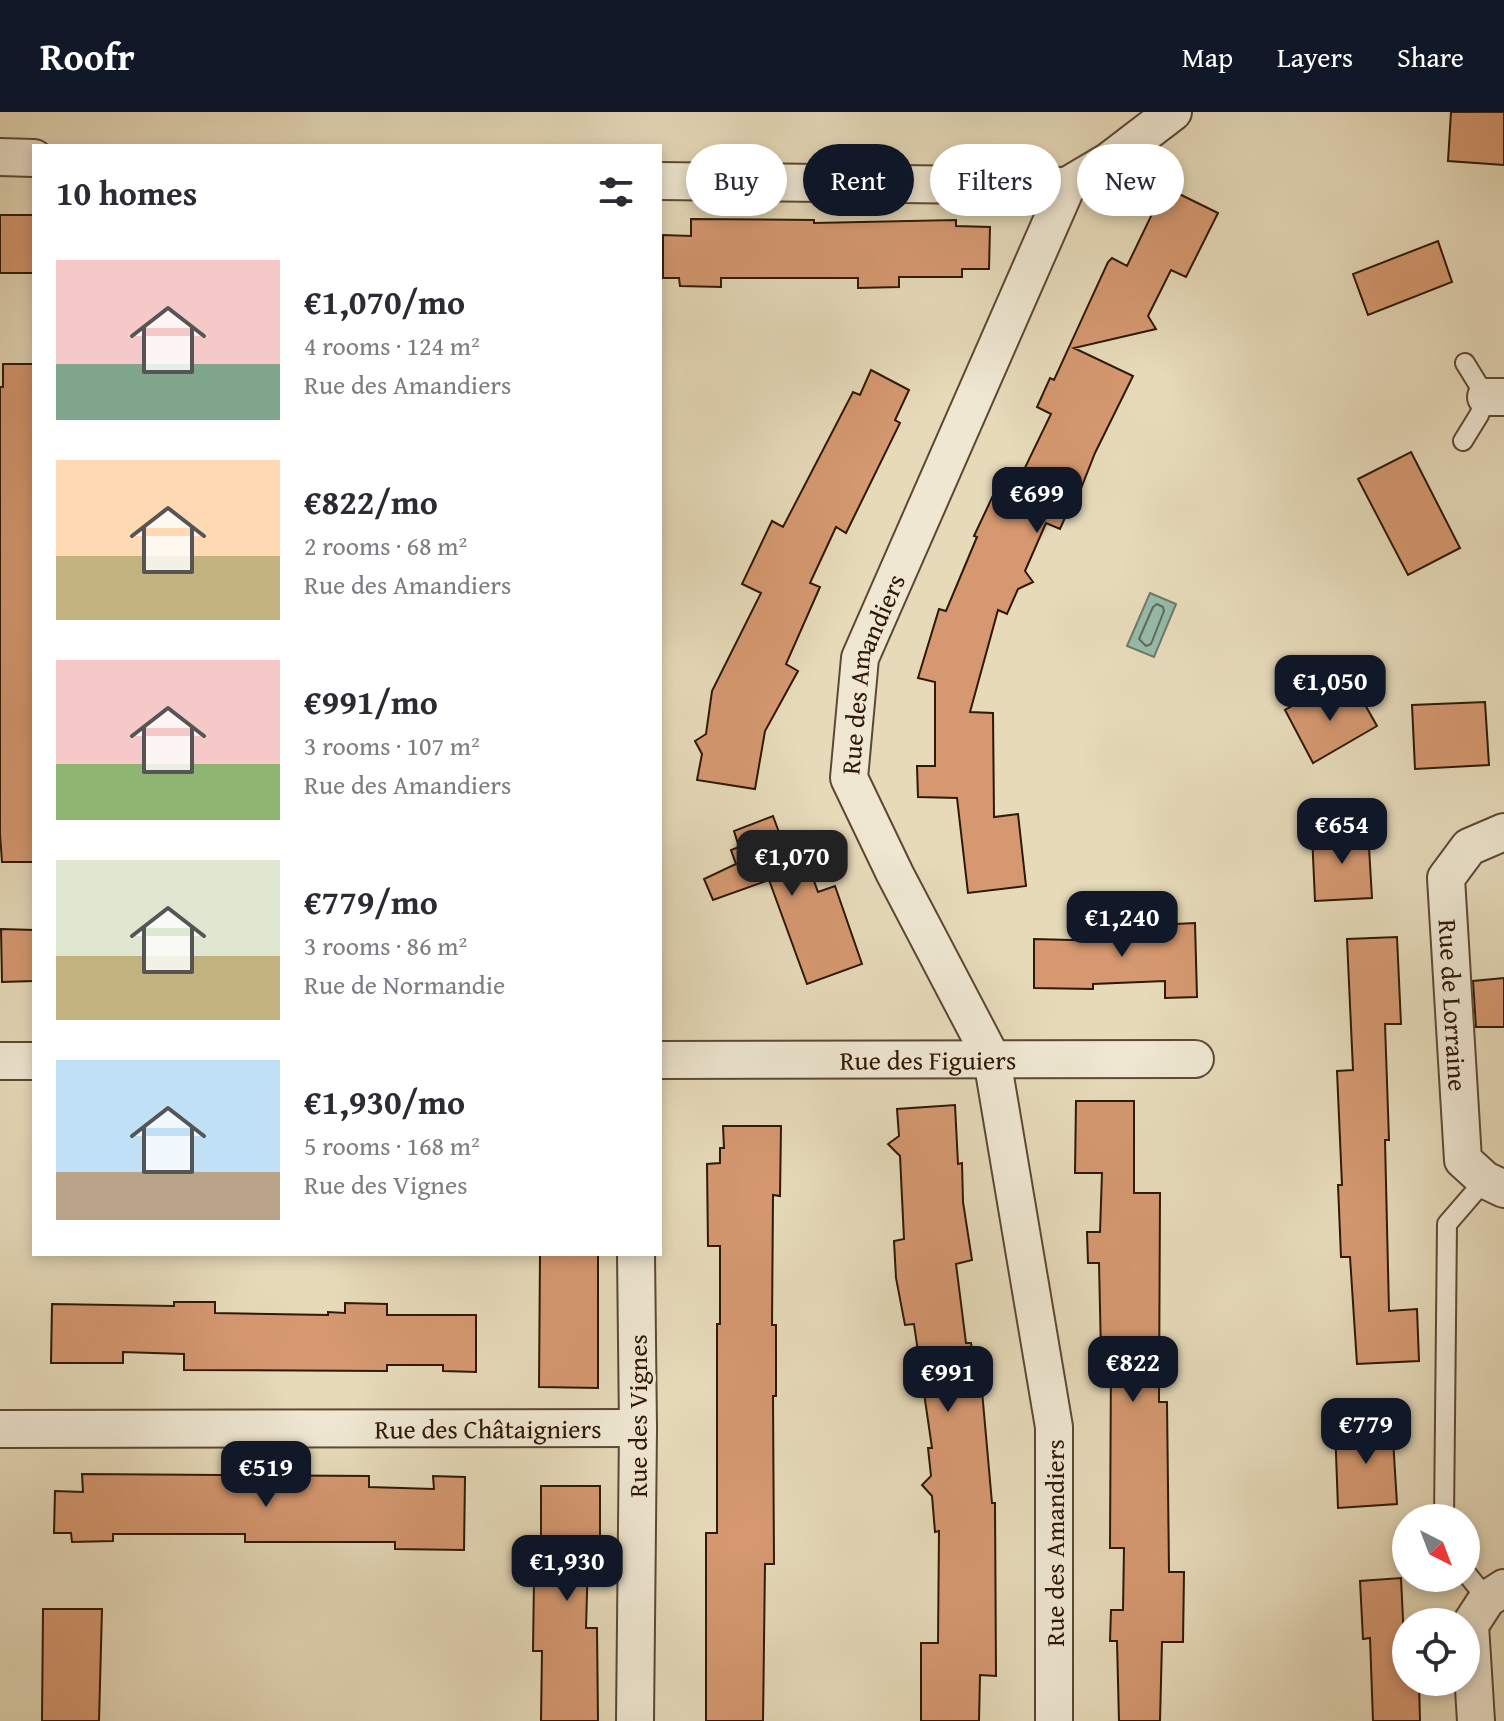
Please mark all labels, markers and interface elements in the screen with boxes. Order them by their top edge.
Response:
text: Roofr [40,28,135,84]
text: Map [1182,36,1233,77]
text: Layers [1277,36,1353,77]
text: Share [1397,36,1464,77]
chip: Buy [686,144,787,216]
chip: Rent [803,144,914,216]
chip: Filters [930,144,1061,216]
chip: New [1077,144,1184,216]
text: 10 homes [56,168,197,217]
icon: filters [594,170,638,214]
text: €1,070/mo [304,277,465,326]
icon: home [120,292,216,388]
text: 4 rooms · 124 m² [304,326,480,365]
text: Rue des Amandiers [304,365,511,404]
pin: €699 [990,467,1084,535]
text: €699 [1010,473,1064,512]
text: €822/mo [304,477,438,526]
icon: home [120,492,216,588]
text: 2 rooms · 68 m² [304,526,467,565]
text: Rue des Amandiers [304,565,511,604]
street label: Rue des Amandiers [830,567,914,776]
pin: €1,050 [1265,655,1395,723]
text: €1,050 [1293,661,1367,700]
text: €991/mo [304,677,438,726]
icon: home [120,692,216,788]
text: 3 rooms · 107 m² [304,726,480,765]
text: Rue des Amandiers [304,765,511,804]
pin: €654 [1295,798,1389,866]
text: €654 [1315,804,1369,843]
pin: €1,070 [727,830,857,898]
text: €1,070 [755,836,829,875]
text: €779/mo [304,877,438,926]
pin: €1,240 [1057,891,1187,959]
icon: home [120,892,216,988]
text: €1,240 [1085,897,1159,936]
street label: Rue de Lorraine [1429,918,1478,1092]
text: 3 rooms · 86 m² [304,926,467,965]
text: Rue de Normandie [304,965,505,1004]
street label: Rue des Figuiers [840,1040,1016,1079]
text: €1,930/mo [304,1077,465,1126]
icon: home [120,1092,216,1188]
text: 5 rooms · 168 m² [304,1126,480,1165]
text: Rue des Vignes [304,1165,467,1204]
street label: Rue des Vignes [618,1334,657,1498]
pin: €822 [1086,1336,1180,1404]
text: €822 [1106,1342,1160,1381]
pin: €991 [901,1346,995,1414]
text: €991 [921,1352,975,1391]
pin: €779 [1319,1398,1413,1466]
text: €779 [1339,1404,1393,1443]
street label: Rue des Châtaigniers [374,1409,602,1448]
street label: Rue des Amandiers [1035,1439,1074,1647]
pin: €519 [219,1441,313,1509]
text: €519 [239,1447,293,1486]
north arrow [1392,1504,1480,1592]
map controls [1392,1504,1480,1696]
pin: €1,930 [502,1535,632,1603]
text: €1,930 [530,1541,604,1580]
button: locate [1392,1608,1480,1696]

